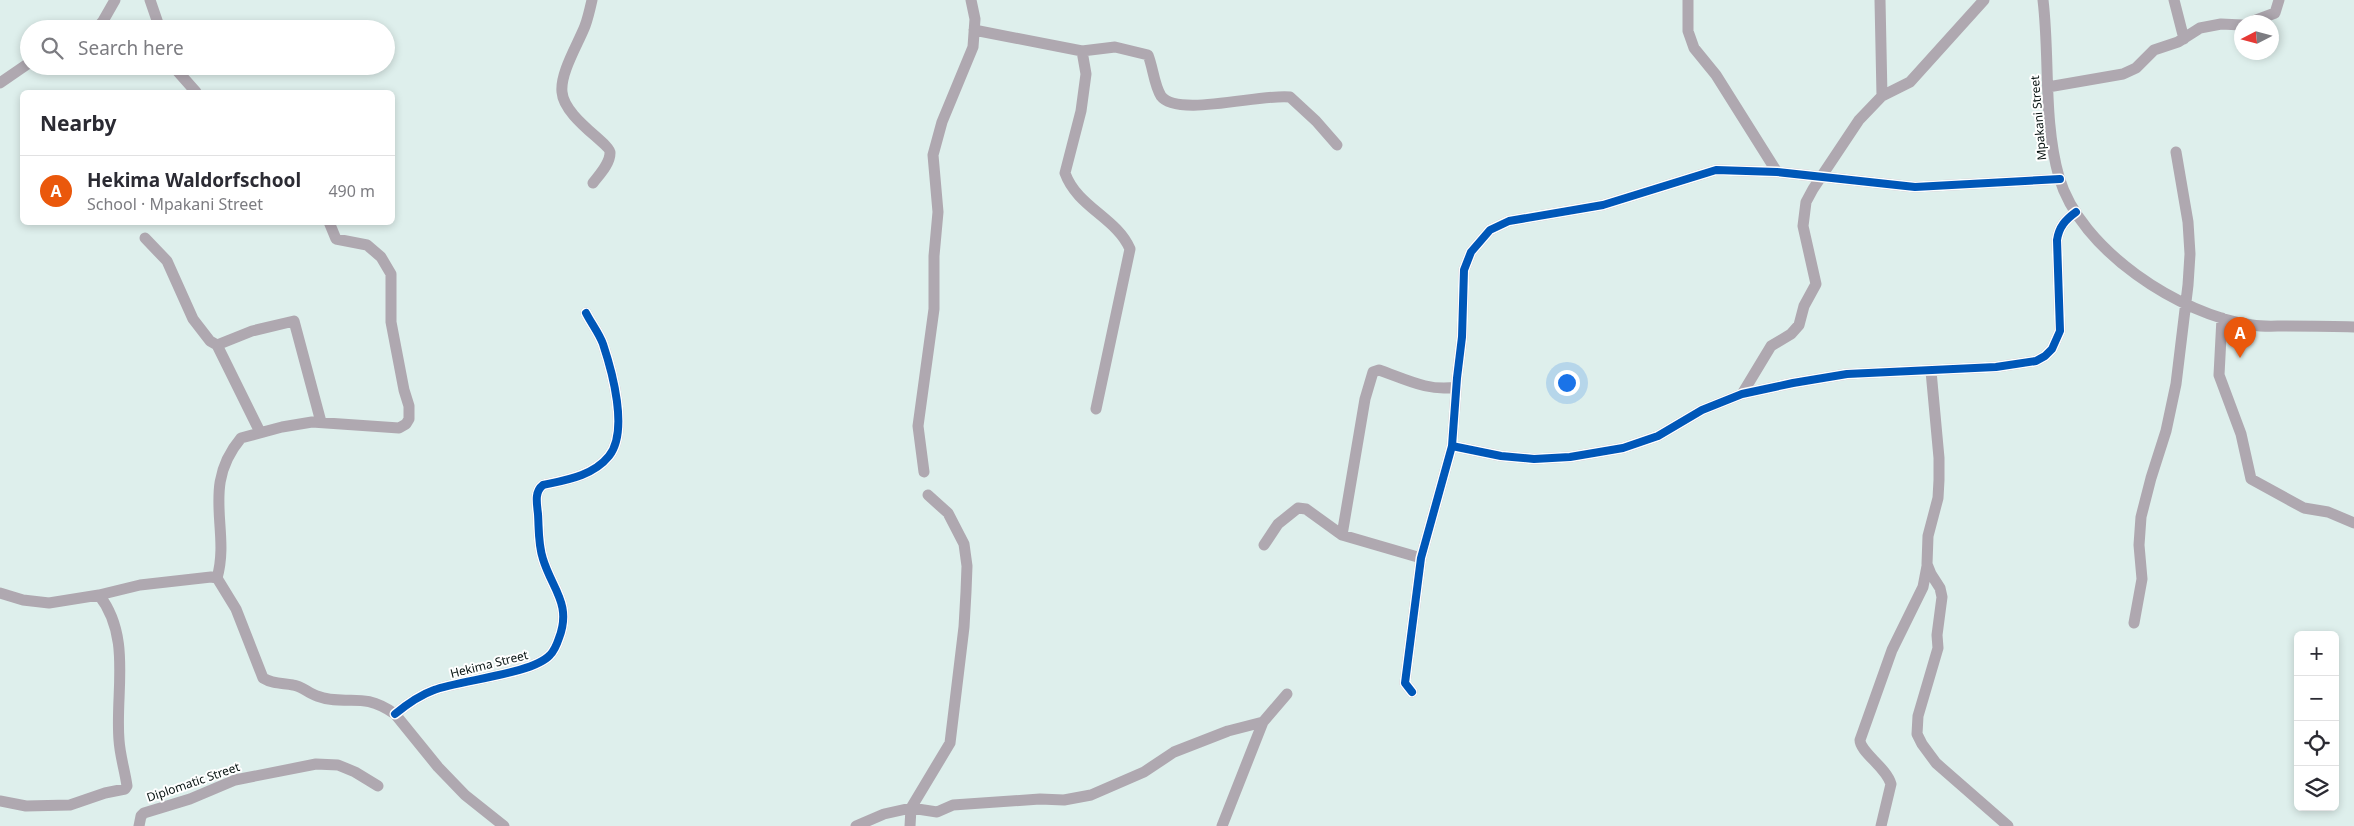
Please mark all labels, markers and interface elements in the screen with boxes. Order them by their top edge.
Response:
north arrow [2234,15,2279,60]
search box [20,20,395,75]
icon: search [38,34,66,62]
text: Search here [78,35,184,61]
street label: Mpakani Street [2026,74,2050,161]
text: Nearby [40,109,116,137]
text: Hekima Waldorfschool [87,167,301,193]
text: A [50,180,62,202]
text: 490 m [328,180,375,202]
text: School · Mpakani Street [87,193,263,215]
pin: A [2224,317,2256,358]
your location [1554,370,1580,396]
map controls [2294,631,2339,811]
button: + [2294,631,2339,676]
street label: Hekima Street [448,646,530,682]
button: − [2294,676,2339,721]
button: locate [2294,721,2339,766]
street label: Diplomatic Street [144,758,242,806]
button: layers [2294,766,2339,811]

